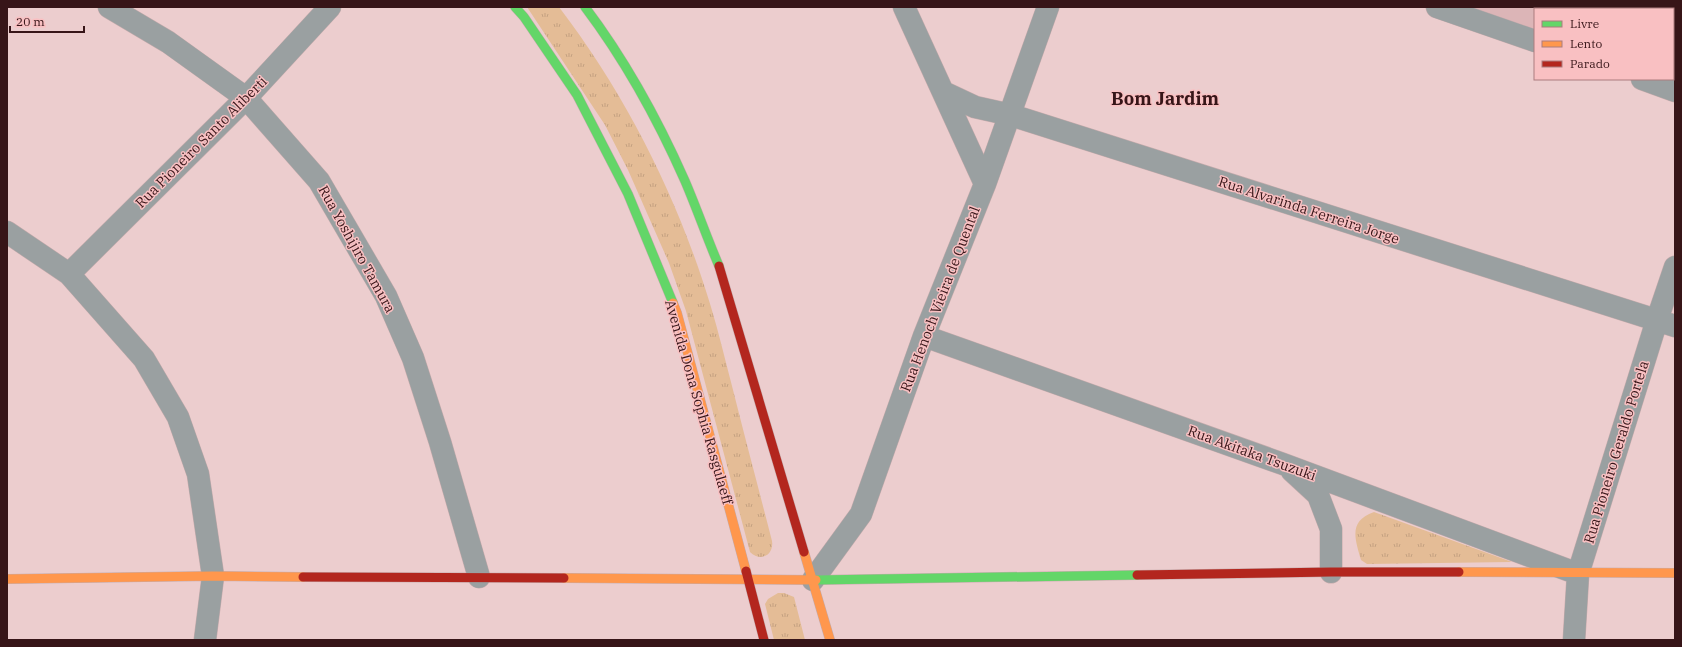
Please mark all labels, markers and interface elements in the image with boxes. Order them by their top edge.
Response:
scale bar [10,8,84,34]
legend [1534,8,1674,80]
text: 20 m [16,14,45,29]
text: Livre [1570,16,1599,31]
text: Lento [1570,36,1602,51]
text: Parado [1570,56,1610,71]
street label: Rua Pioneiro Santo Aliberti [131,72,271,212]
district label: Bom Jardim [1111,87,1220,110]
street label: Rua Alvarinda Ferreira Jorge [1216,172,1402,248]
street label: Rua Yoshijiro Tamura [315,182,400,316]
street label: Rua Henoch Vieira de Quental [896,204,984,394]
street label: Avenida Dona Sophia Rasgulaeff [661,298,737,508]
street label: Rua Pioneiro Geraldo Portela [1580,358,1653,546]
street label: Rua Akitaka Tsuzuki [1185,421,1319,485]

